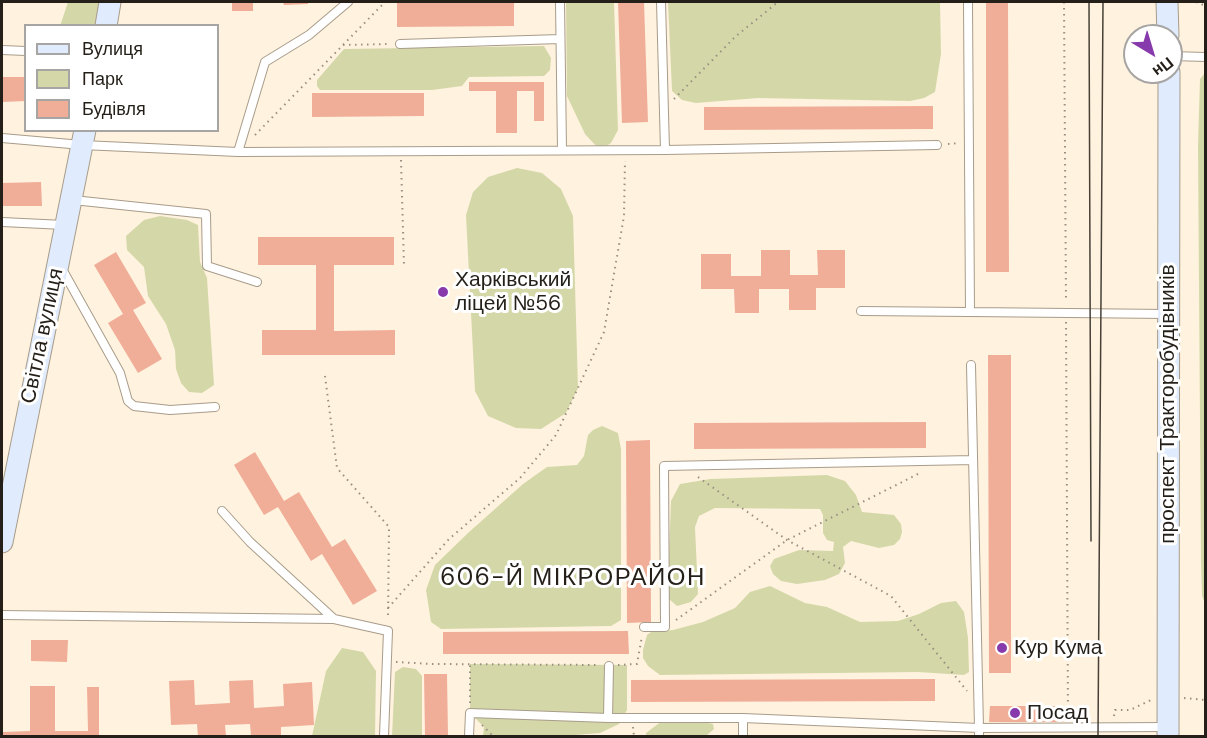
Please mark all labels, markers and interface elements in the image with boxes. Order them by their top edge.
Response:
legend [24,24,219,132]
north arrow [1123,24,1183,84]
text: Вулиця [82,37,143,61]
text: Пн [1148,52,1178,82]
text: Парк [82,67,123,91]
text: Будівля [82,97,146,121]
street label: проспект Тракторобудівників [1155,264,1181,544]
street label: Світла вулиця [16,266,70,406]
place label: Харківський ліцей №56 [455,267,571,317]
marker: Харківський ліцей №56 [436,285,450,299]
district label: 606-Й МІКРОРАЙОН [440,565,706,593]
place label: Кур Кума [1014,635,1102,661]
marker: Кур Кума [995,641,1009,655]
place label: Посад [1027,700,1088,726]
marker: Посад [1008,706,1022,720]

